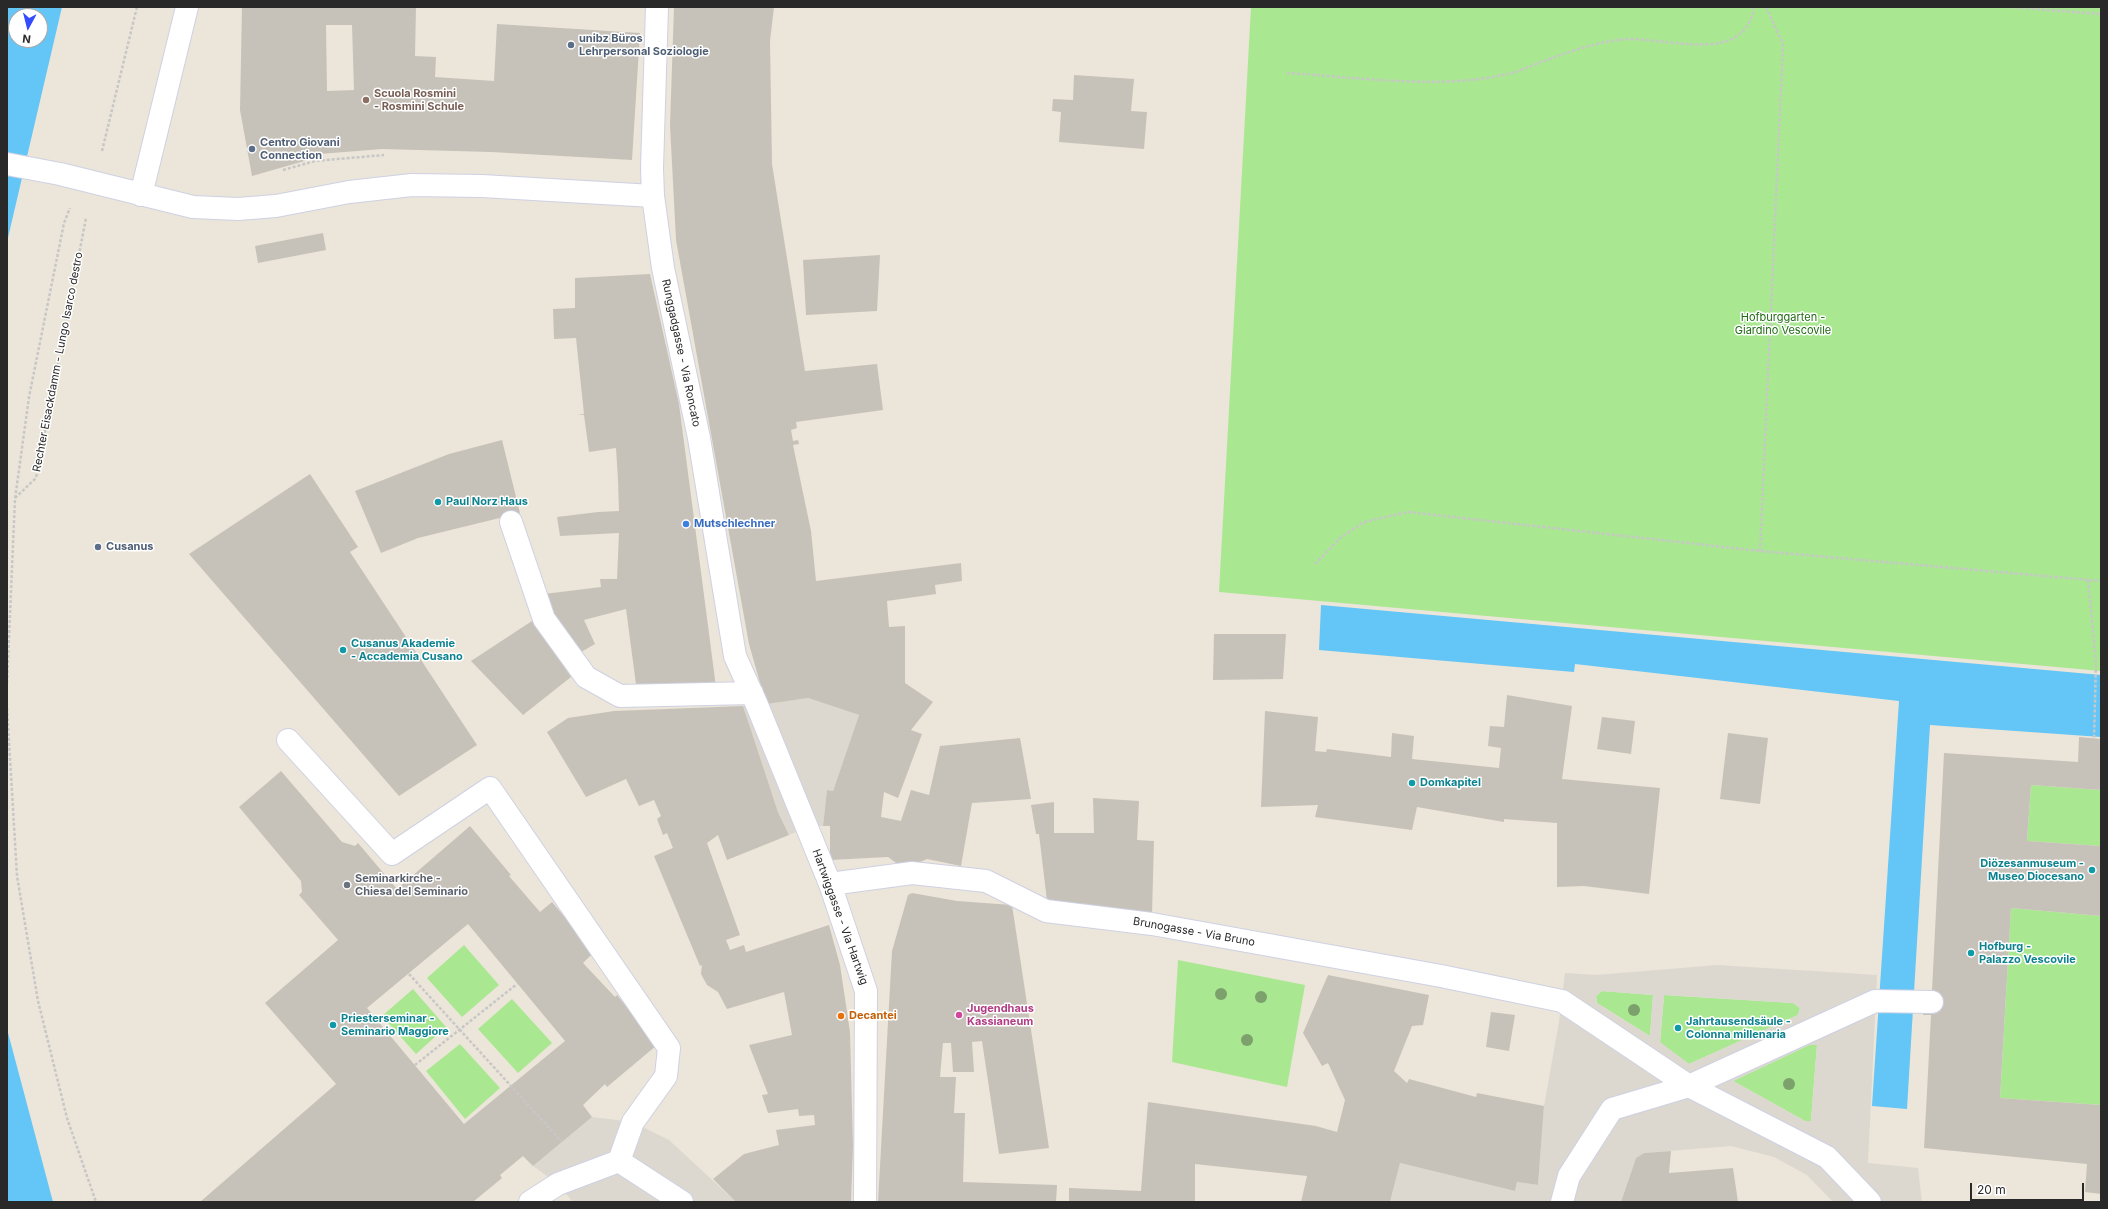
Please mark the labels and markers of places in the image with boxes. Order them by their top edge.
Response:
place label: unibz Büros Lehrpersonal Soziologie [579,32,709,58]
marker: unibz Büros Lehrpersonal Soziologie [566,40,576,50]
place label: Scuola Rosmini - Rosmini Schule [374,87,464,113]
marker: Scuola Rosmini - Rosmini Schule [361,95,371,105]
place label: Centro Giovani Connection [260,136,340,162]
marker: Centro Giovani Connection [247,144,257,154]
place label: Paul Norz Haus [446,495,528,509]
marker: Paul Norz Haus [433,497,443,507]
place label: Mutschlechner [694,517,775,531]
marker: Mutschlechner [681,519,691,529]
place label: Cusanus [106,540,153,554]
marker: Cusanus [93,542,103,552]
place label: Cusanus Akademie - Accademia Cusano [351,637,463,663]
marker: Cusanus Akademie - Accademia Cusano [338,645,348,655]
place label: Domkapitel [1420,776,1481,790]
marker: Domkapitel [1407,778,1417,788]
place label: Diözesanmuseum - Museo Diocesano [1980,857,2084,883]
marker: Diözesanmuseum - Museo Diocesano [2087,865,2097,875]
place label: Seminarkirche - Chiesa del Seminario [355,872,468,898]
marker: Seminarkirche - Chiesa del Seminario [342,880,352,890]
place label: Hofburg - Palazzo Vescovile [1979,940,2076,966]
marker: Hofburg - Palazzo Vescovile [1966,948,1976,958]
place label: Jugendhaus Kassianeum [967,1002,1034,1028]
place label: Decantei [849,1009,897,1023]
marker: Jugendhaus Kassianeum [954,1010,964,1020]
marker: Decantei [836,1011,846,1021]
place label: Priesterseminar - Seminario Maggiore [341,1012,449,1038]
place label: Jahrtausendsäule - Colonna millenaria [1686,1015,1791,1041]
marker: Priesterseminar - Seminario Maggiore [328,1020,338,1030]
marker: Jahrtausendsäule - Colonna millenaria [1673,1023,1683,1033]

